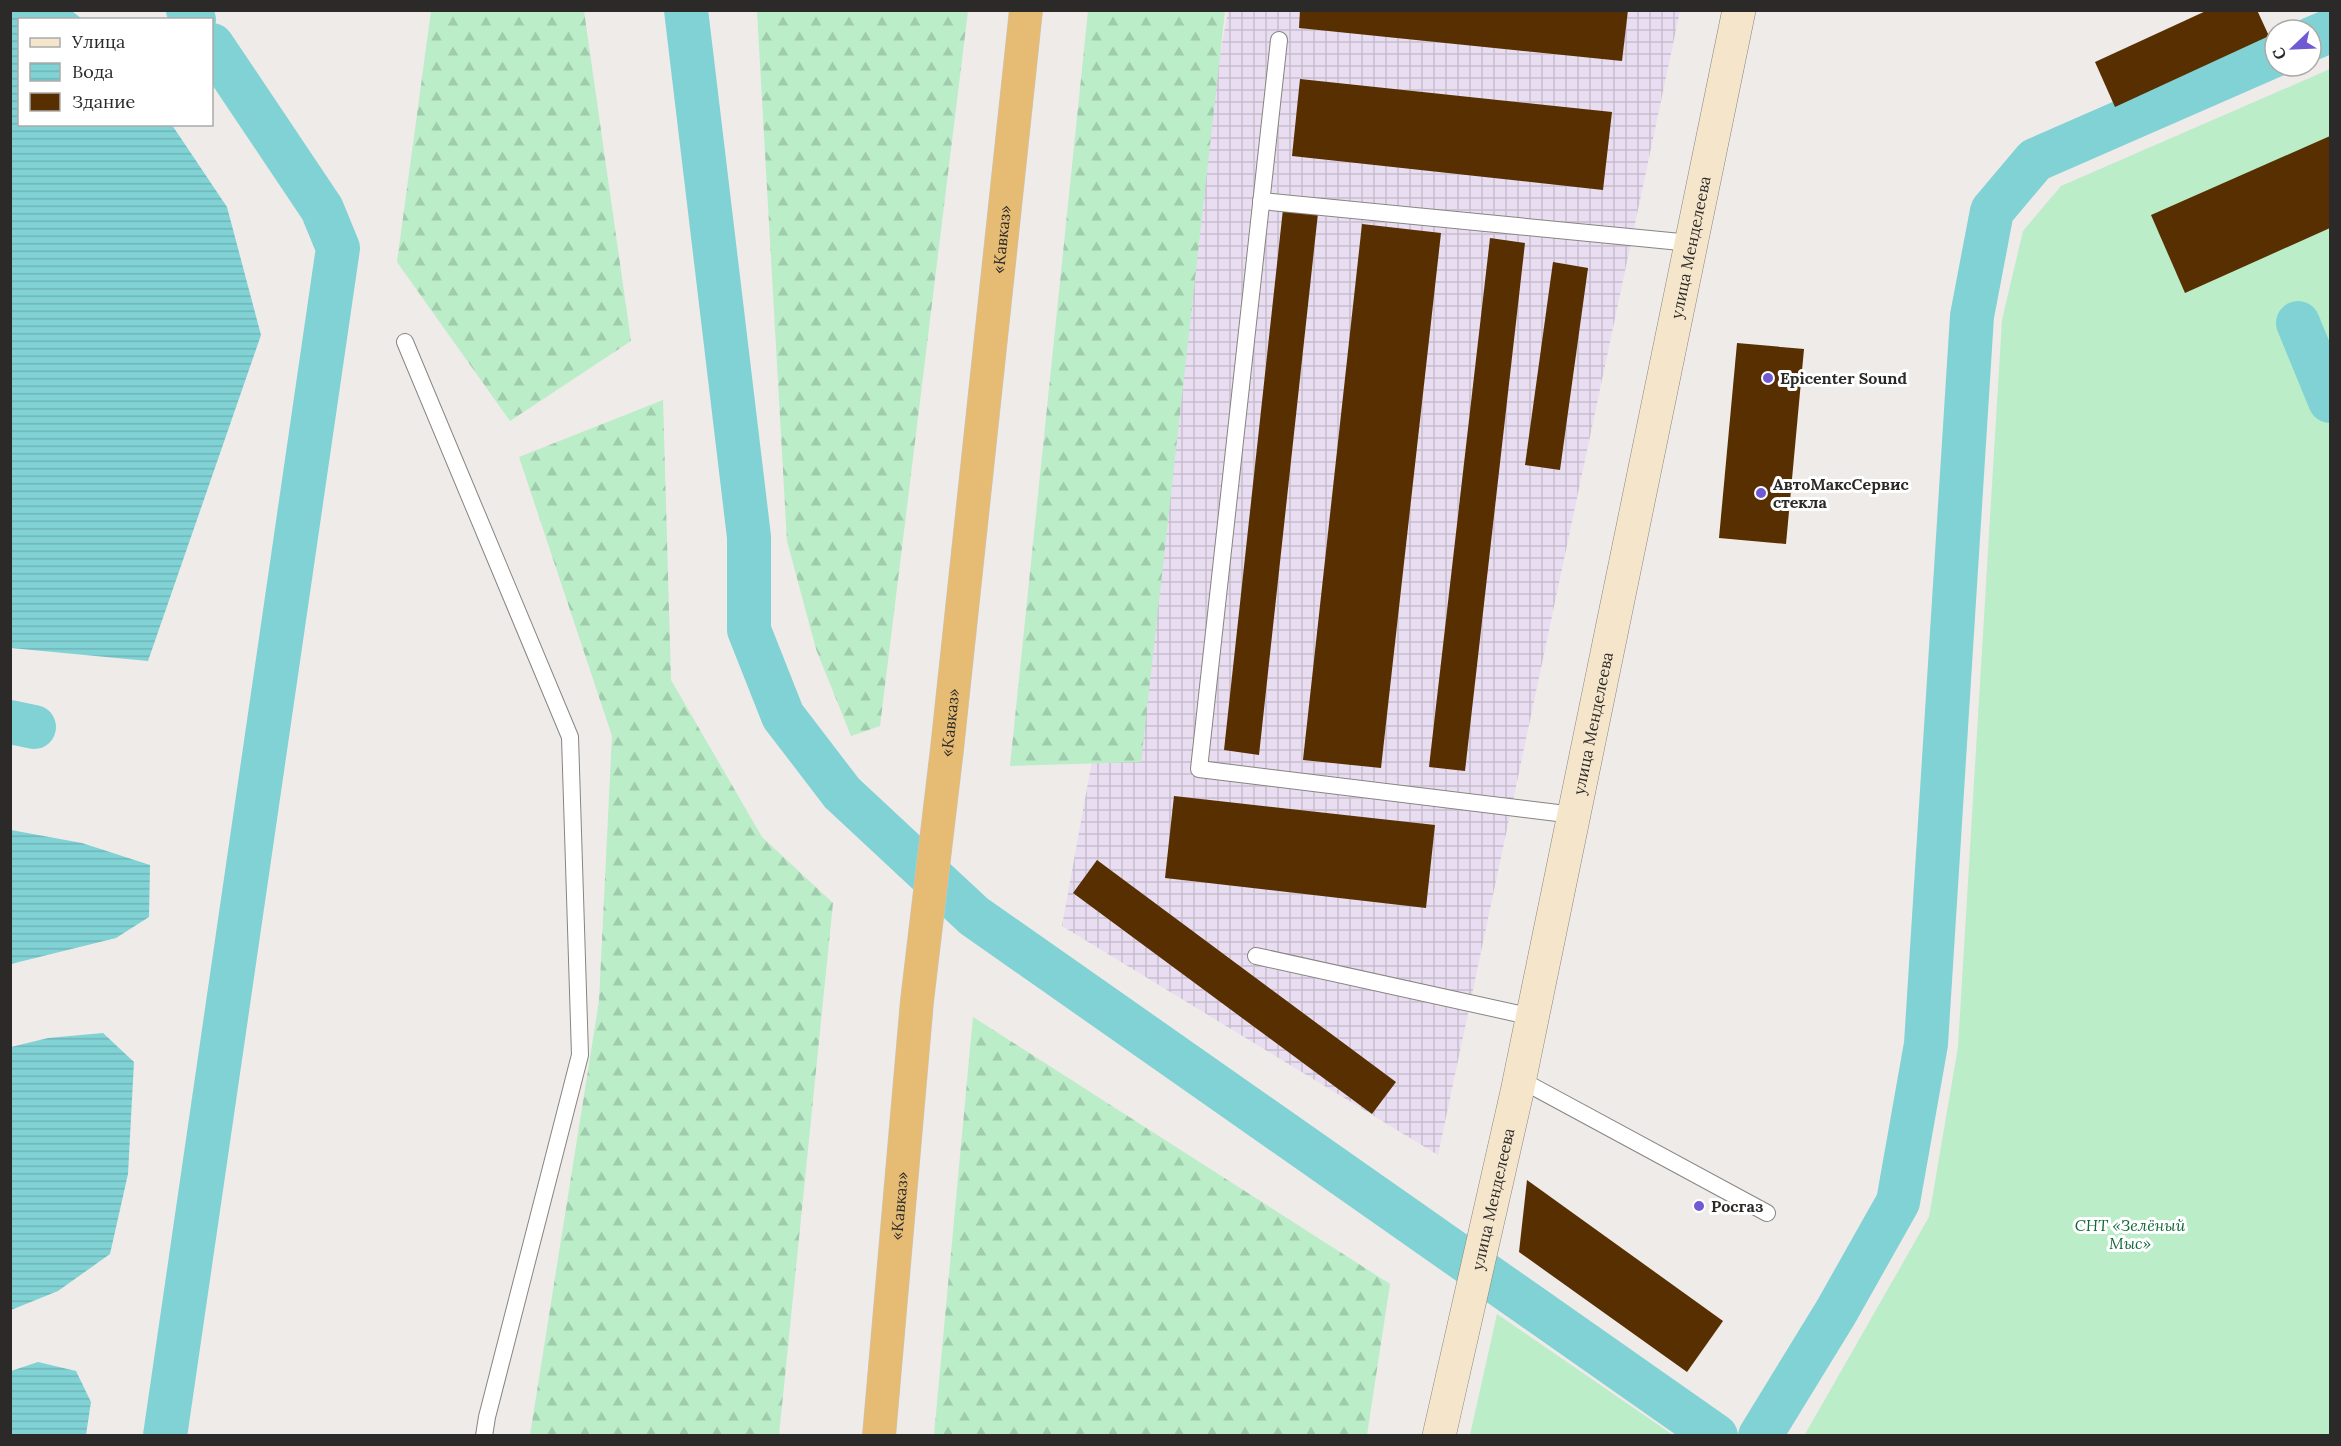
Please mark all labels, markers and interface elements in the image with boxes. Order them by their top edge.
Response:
legend [18,18,213,126]
north arrow [2263,18,2323,78]
text: Улица [71,30,125,53]
text: С [2268,45,2291,63]
text: Вода [72,60,114,83]
text: Здание [72,90,135,113]
street label: улица Менделеева [1666,174,1715,320]
street label: «Кавказ» [988,204,1015,275]
place label: Epicenter Sound [1780,368,1907,388]
marker: Epicenter Sound [1761,371,1775,385]
place label: АвтоМаксСервис стекла [1773,474,1910,512]
marker: АвтоМаксСервис стекла [1754,486,1768,500]
street label: улица Менделеева [1568,650,1617,797]
street label: «Кавказ» [936,687,963,758]
street label: улица Менделеева [1467,1126,1519,1272]
street label: «Кавказ» [886,1171,912,1241]
place label: Росгаз [1711,1196,1763,1216]
marker: Росгаз [1692,1199,1706,1213]
park label: СНТ «Зелёный Мыс» [2075,1215,2186,1253]

